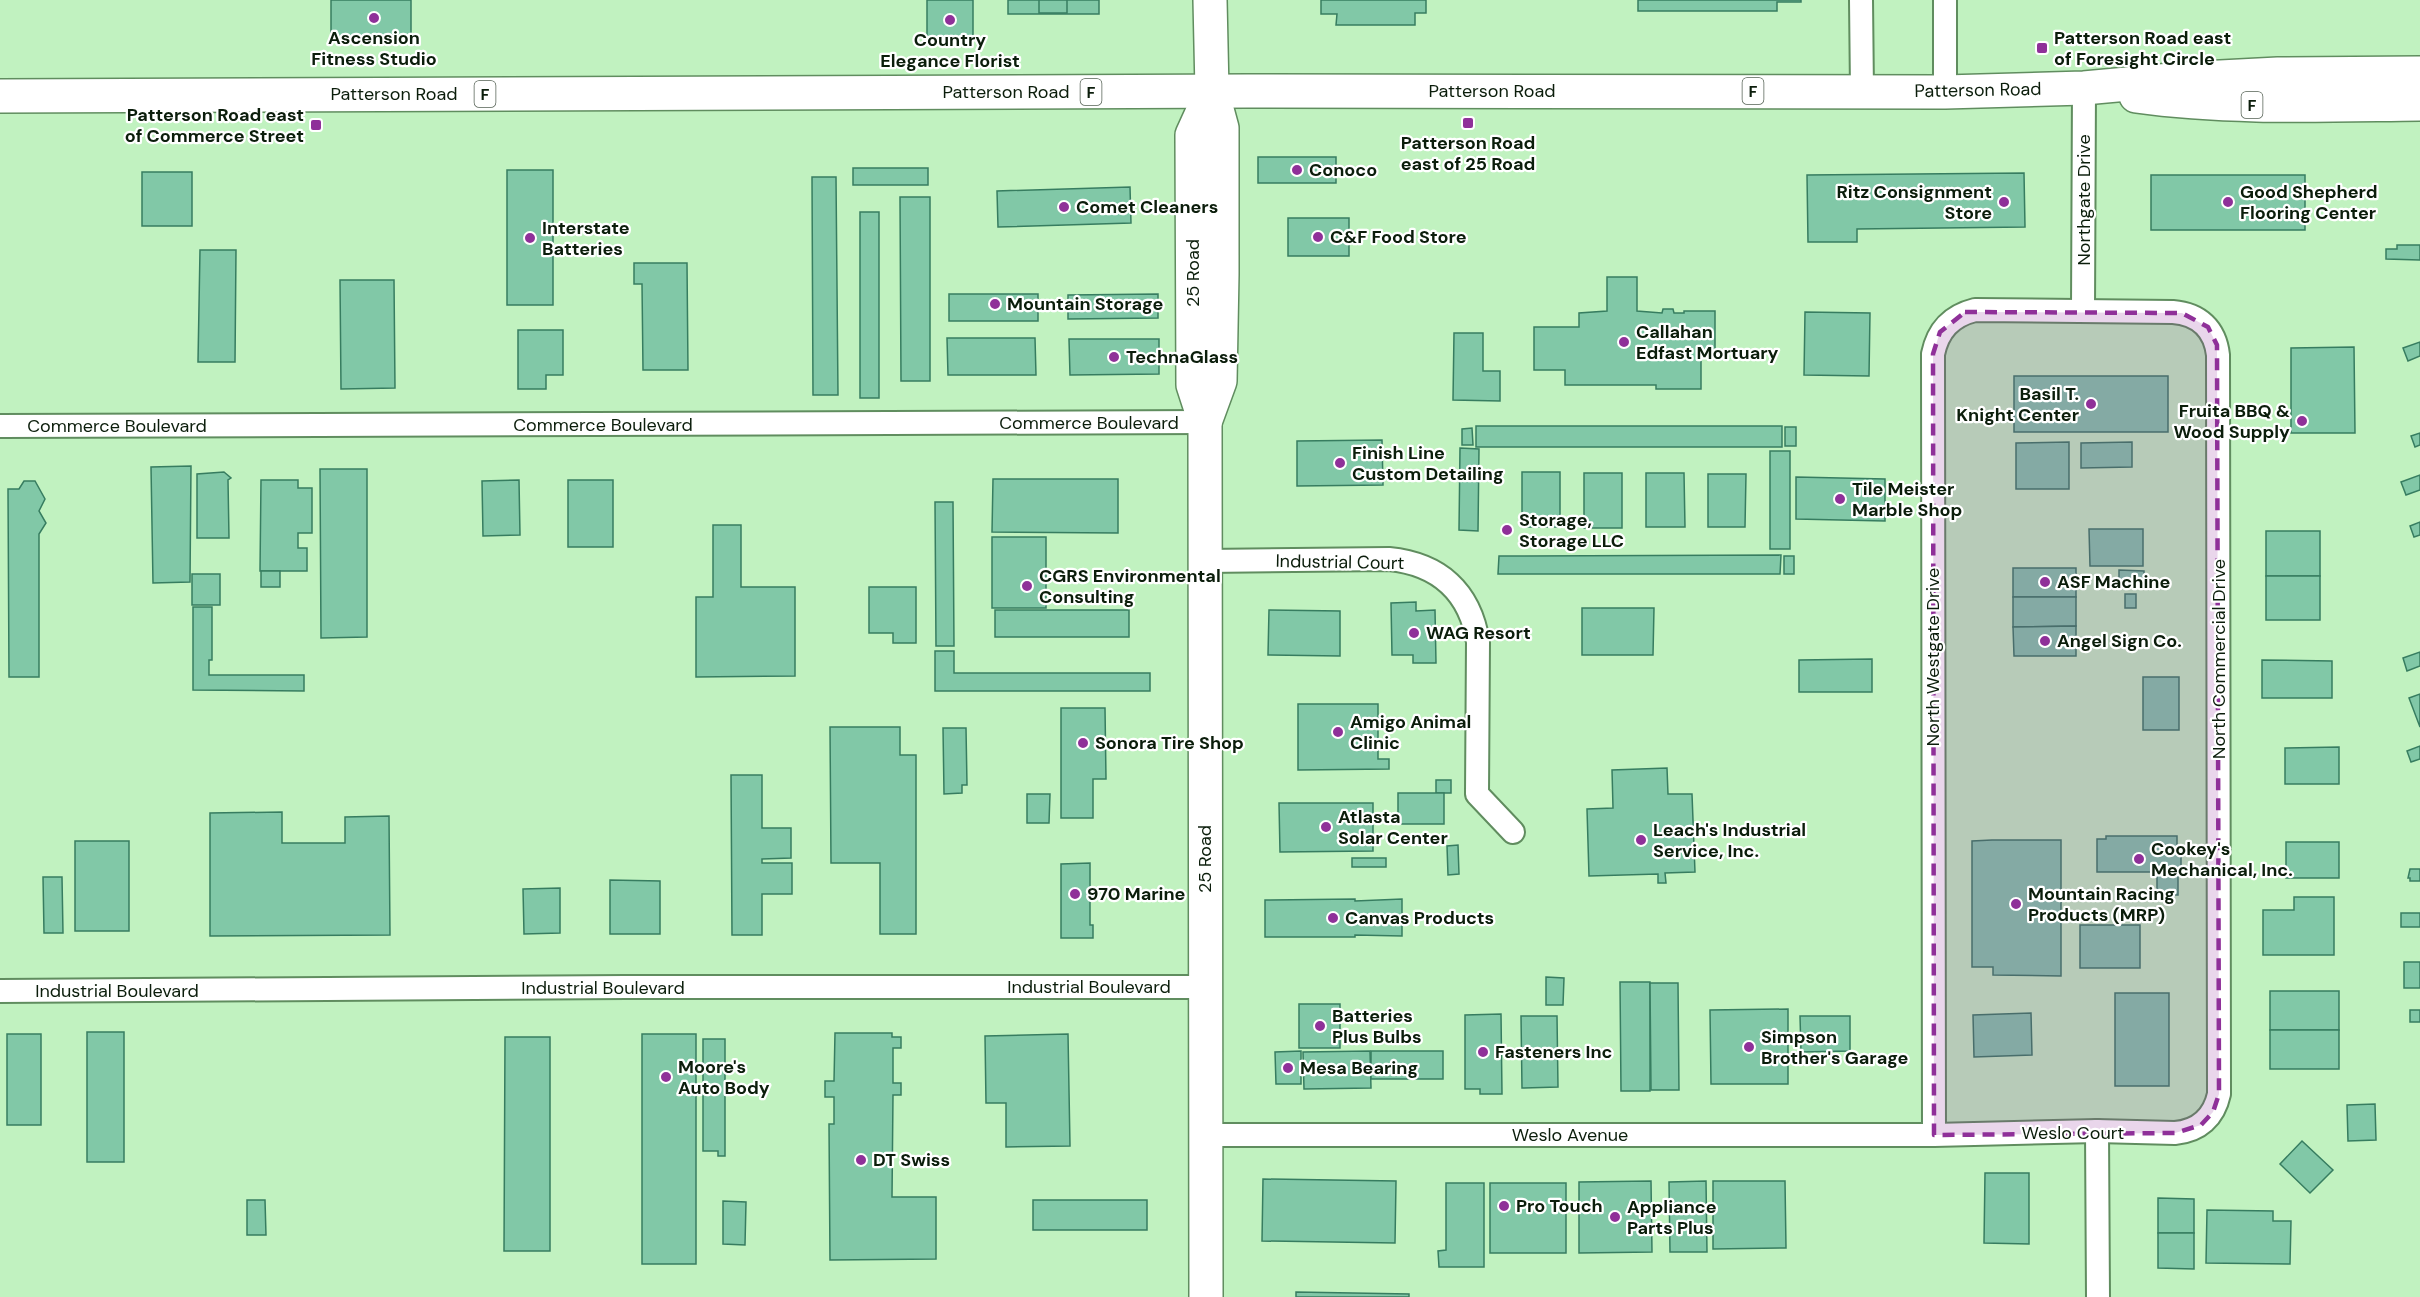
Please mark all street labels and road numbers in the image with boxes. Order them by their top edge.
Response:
street label: Patterson Road [1914,77,2042,103]
road number: F [1742,78,1764,104]
road number: F [1080,79,1102,105]
street label: Patterson Road [1428,79,1556,103]
street label: Patterson Road [942,80,1070,104]
road number: F [474,81,496,107]
street label: Patterson Road [330,82,458,106]
road number: F [2242,92,2262,118]
street label: Northgate Drive [2072,134,2096,266]
street label: 25 Road [1181,239,1205,307]
street label: Commerce Boulevard [999,411,1179,435]
street label: Commerce Boulevard [513,413,693,437]
street label: Commerce Boulevard [27,414,207,438]
street label: Industrial Court [1275,549,1405,575]
street label: North Commercial Drive [2207,559,2231,759]
street label: North Westgate Drive [1921,568,1945,746]
street label: 25 Road [1193,825,1217,893]
street label: Industrial Boulevard [1007,975,1171,999]
street label: Industrial Boulevard [521,976,685,1000]
street label: Industrial Boulevard [35,979,199,1003]
street label: Weslo Court [2022,1121,2124,1145]
street label: Weslo Avenue [1512,1123,1628,1147]

